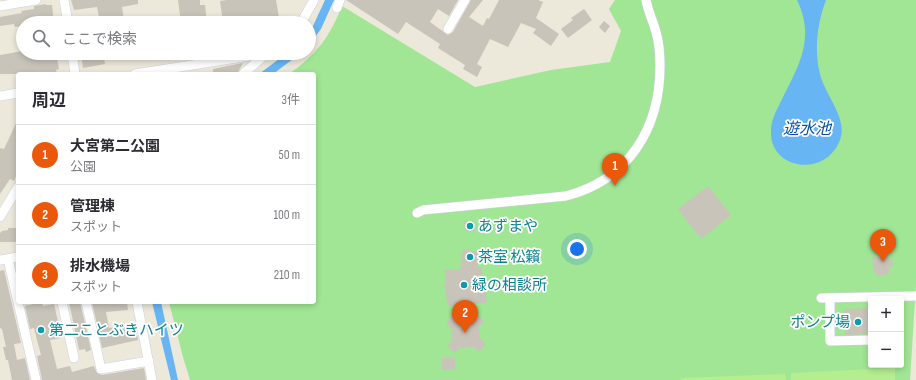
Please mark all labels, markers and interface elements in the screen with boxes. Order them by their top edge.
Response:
search box [16,16,316,60]
icon: search [30,27,52,49]
text: ここで検索 [62,30,137,49]
text: 周辺 [32,91,66,111]
text: 3件 [282,92,300,108]
water label: 遊水池 [783,120,833,139]
text: 大宮第二公園 [70,137,160,156]
text: 1 [42,147,48,163]
text: 50 m [279,147,300,163]
pin: 1 [602,153,628,186]
text: 公園 [70,159,96,175]
text: 管理棟 [70,197,115,216]
text: 2 [42,207,48,223]
text: 100 m [273,207,300,223]
place label: あずまや [478,217,538,236]
text: スポット [70,219,122,235]
marker: あずまや [465,221,475,231]
pin: 3 [870,229,896,262]
your location [567,239,587,259]
place label: 茶室 松籟 [478,248,540,267]
marker: 茶室 松籟 [465,252,475,262]
text: 排水機場 [70,257,130,276]
text: 3 [42,267,48,283]
text: 210 m [274,267,300,283]
place label: 緑の相談所 [472,276,547,295]
text: スポット [70,279,122,295]
marker: 緑の相談所 [459,280,469,290]
map controls [868,296,904,368]
button: + [868,296,904,332]
pin: 2 [452,300,478,333]
place label: ポンプ場 [790,313,850,332]
marker: ポンプ場 [853,317,863,327]
place label: 第二ことぶきハイツ [49,321,184,340]
marker: 第二ことぶきハイツ [36,325,46,335]
button: − [868,332,904,368]

